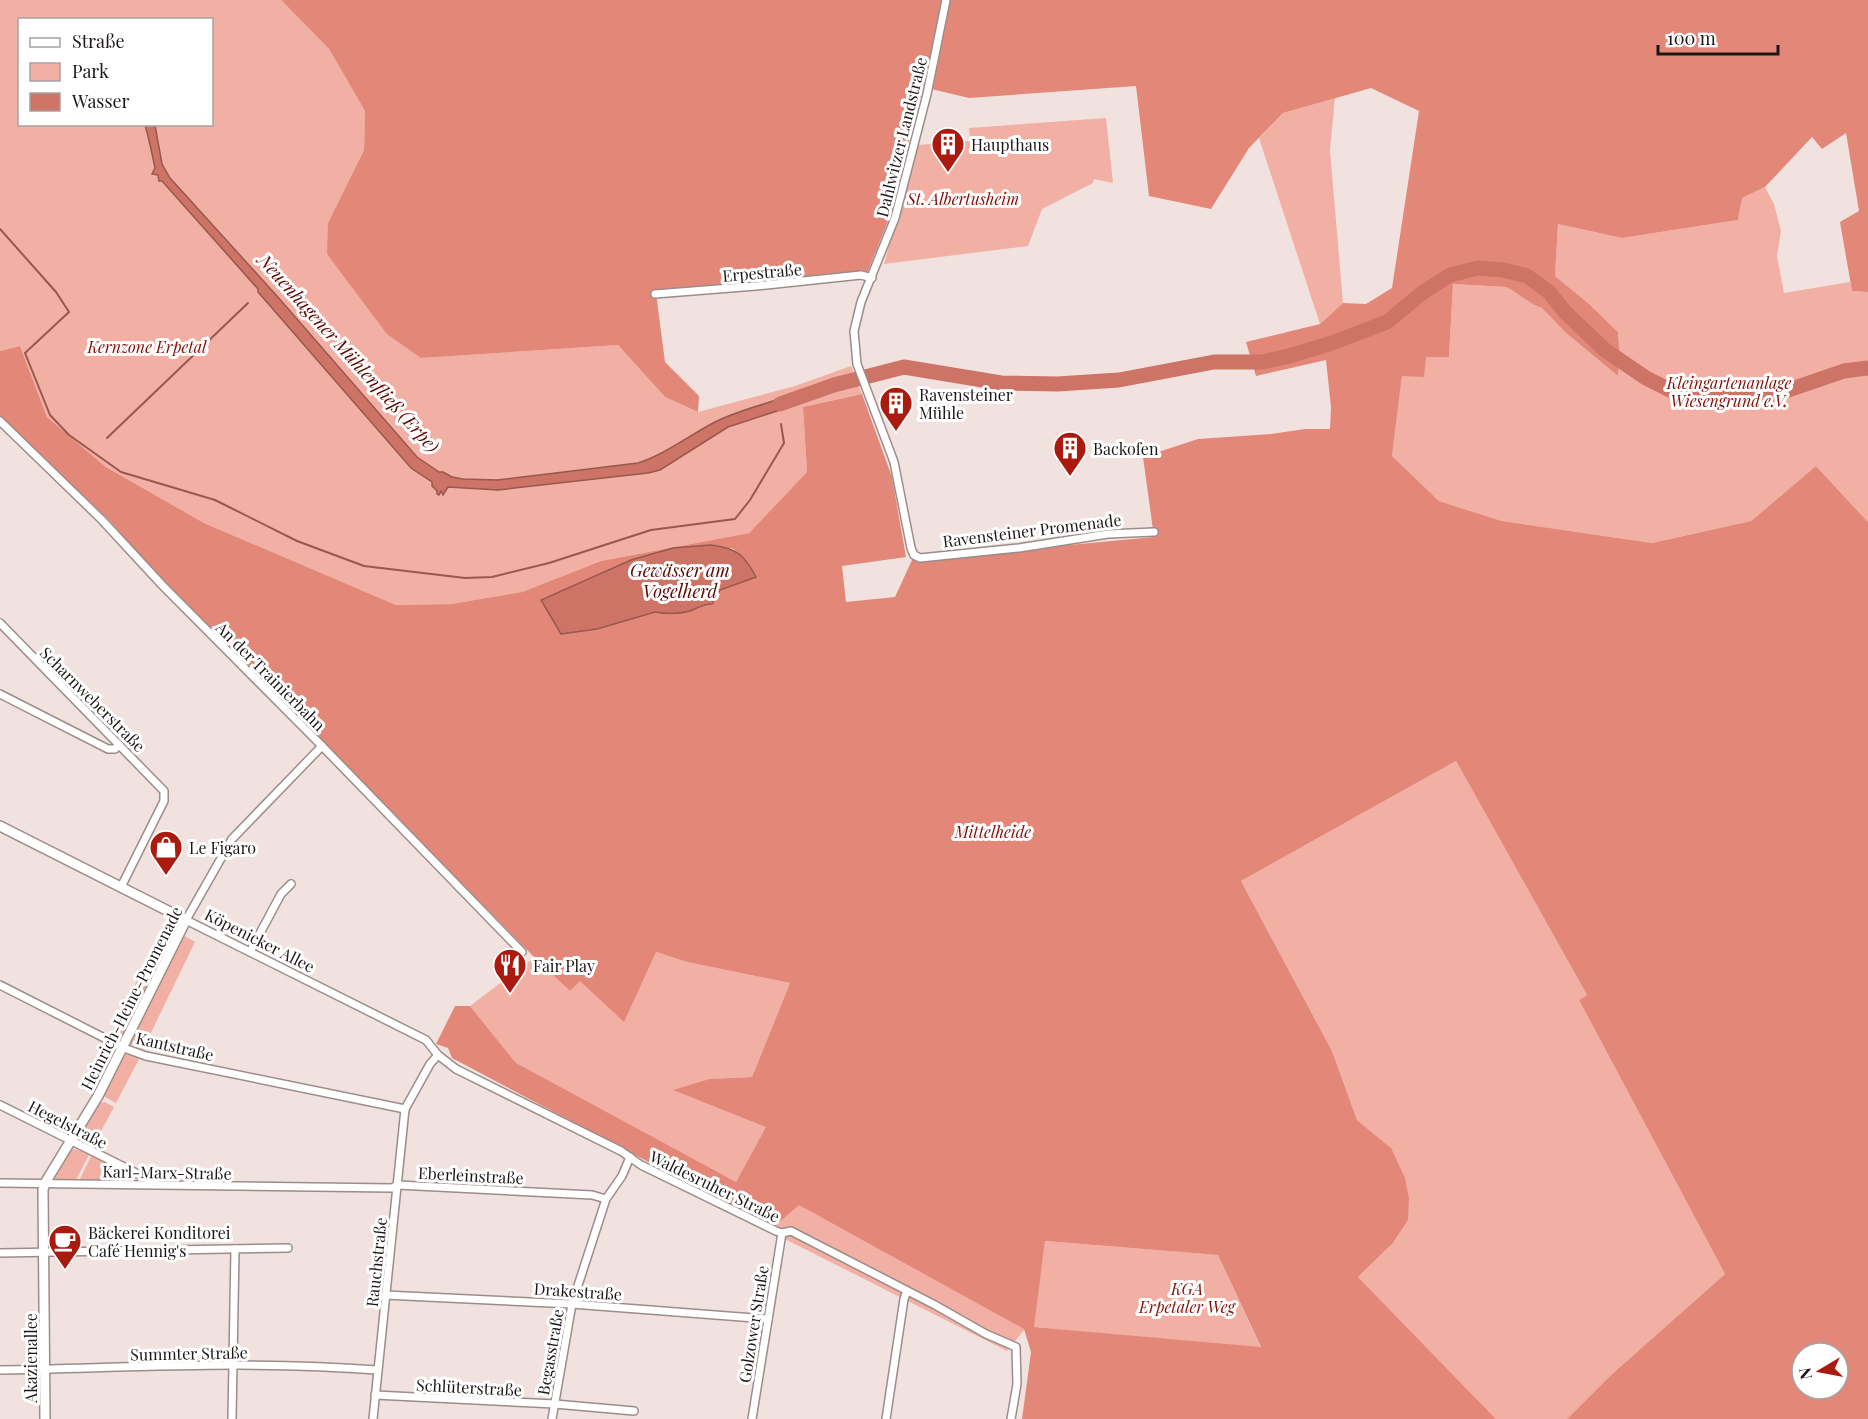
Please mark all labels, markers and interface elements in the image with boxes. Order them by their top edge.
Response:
legend [18,18,213,126]
scale bar [1658,18,1778,56]
text: 100 m [1667,26,1716,50]
text: Straße [72,29,125,53]
street label: Dahlwitzer Landstraße [871,55,931,219]
text: Park [72,59,109,83]
text: Wasser [71,89,130,113]
building icon: Haupthaus [930,126,966,173]
place label: Haupthaus [971,134,1049,155]
park label: St. Albertusheim [906,188,1019,209]
water label: Neuenhagener Mühlenfließ (Erpe) [252,247,445,457]
street label: Erpestraße [721,258,803,286]
park label: Kernzone Erpetal [87,336,207,357]
park label: Kleingartenanlage Wiesengrund e.V. [1666,372,1791,411]
place label: Ravensteiner Mühle [919,384,1013,423]
building icon: Ravensteiner Mühle [878,385,914,432]
building icon: Backofen [1052,430,1088,477]
place label: Backofen [1093,438,1159,459]
street label: Ravensteiner Promenade [942,509,1122,551]
water label: Gewässer am Vogelherd [630,558,730,603]
street label: An der Trainierbahn [211,616,330,735]
street label: Scharnweberstraße [36,642,150,756]
park label: Mittelheide [954,821,1031,842]
shop icon: Le Figaro [148,829,184,876]
place label: Le Figaro [189,837,256,858]
street label: Heinrich-Heine-Promenade [75,903,187,1093]
street label: Köpenicker Allee [202,903,318,977]
restaurant icon: Fair Play [492,947,528,994]
place label: Fair Play [533,955,595,976]
street label: Kantstraße [134,1027,216,1065]
street label: Hegelstraße [25,1095,111,1153]
street label: Waldesruher Straße [646,1145,783,1227]
street label: Karl-Marx-Straße [102,1160,232,1184]
street label: Eberleinstraße [418,1162,524,1188]
street label: Rauchstraße [361,1216,391,1308]
place label: Bäckerei Konditorei Café Hennig's [88,1222,231,1261]
cafe icon: Bäckerei Konditorei Café Hennig's [47,1223,83,1270]
street label: Golzower Straße [733,1264,773,1384]
street label: Drakestraße [533,1277,623,1305]
park label: KGA Erpetaler Weg [1138,1278,1237,1317]
street label: Begasstraße [532,1307,568,1397]
street label: Akazienallee [20,1313,41,1404]
street label: Summter Straße [130,1341,248,1365]
north arrow [1790,1341,1850,1401]
text: N [1793,1366,1816,1381]
street label: Schlüterstraße [416,1374,522,1400]

